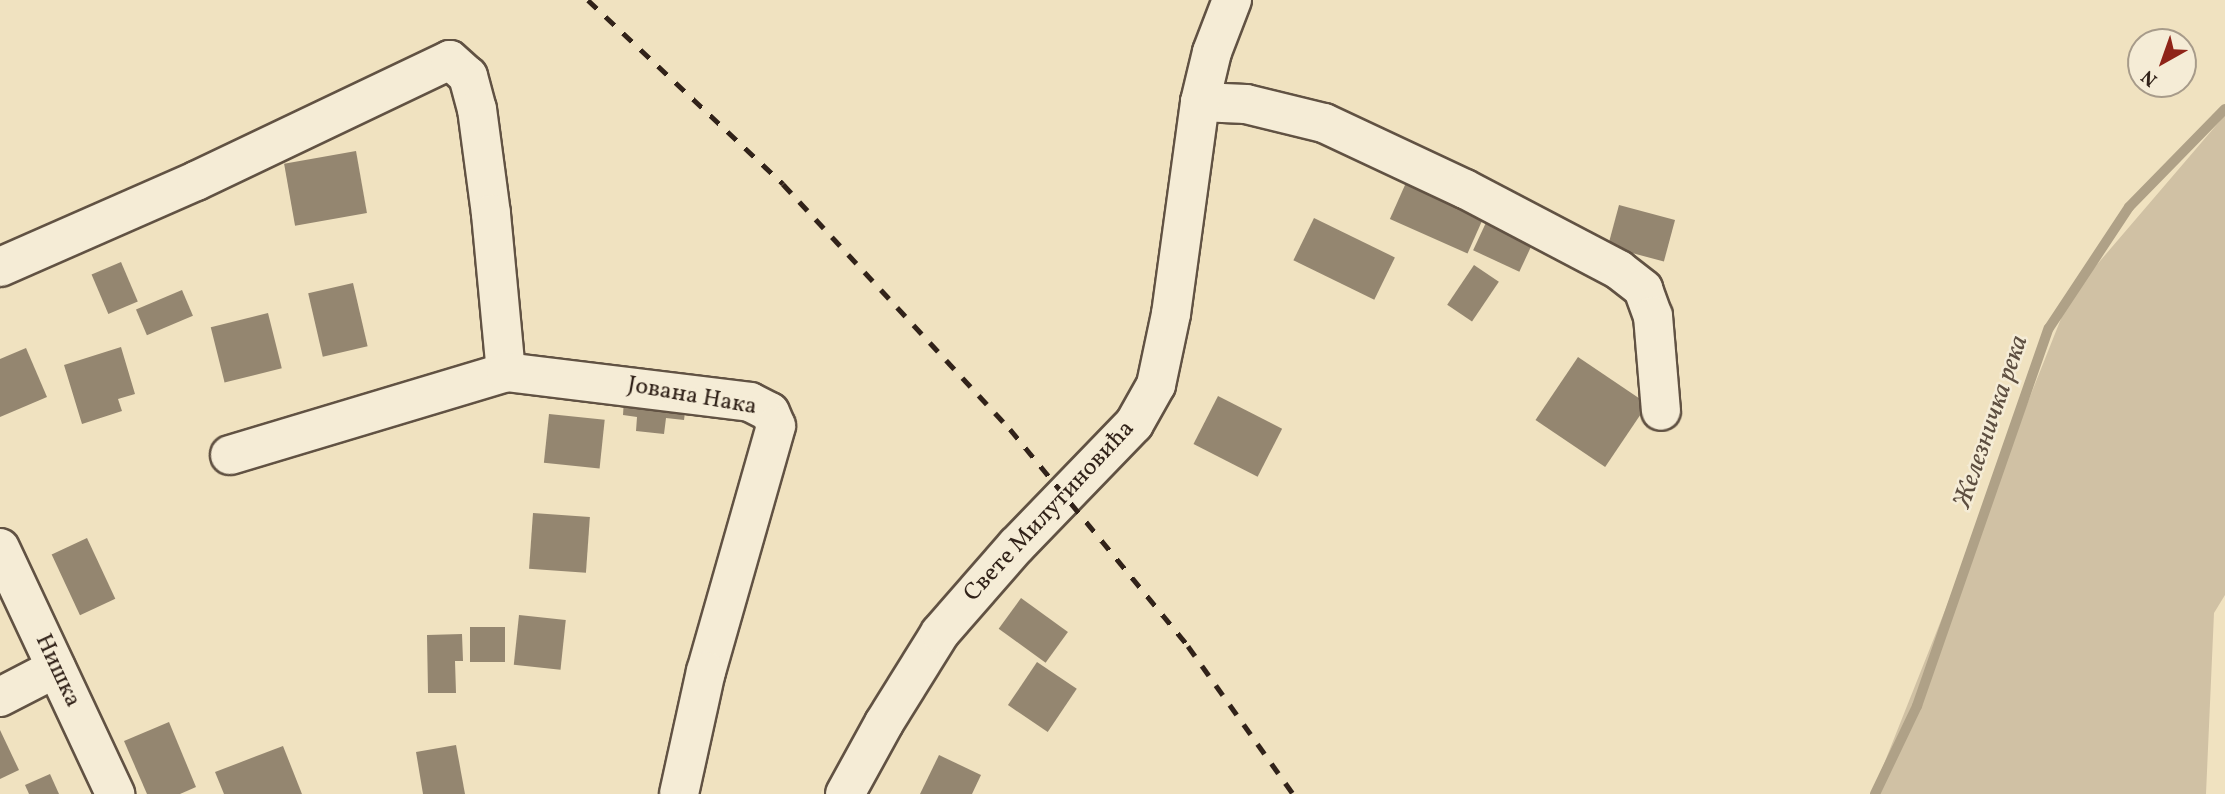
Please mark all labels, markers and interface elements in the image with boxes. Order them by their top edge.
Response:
north arrow [2127,28,2197,98]
text: N [2136,63,2163,92]
water label: Железничка река [1948,332,2036,512]
street label: Јована Нака [625,371,759,423]
street label: Свете Милутиновића [959,415,1141,609]
street label: Нишка [28,630,86,712]

